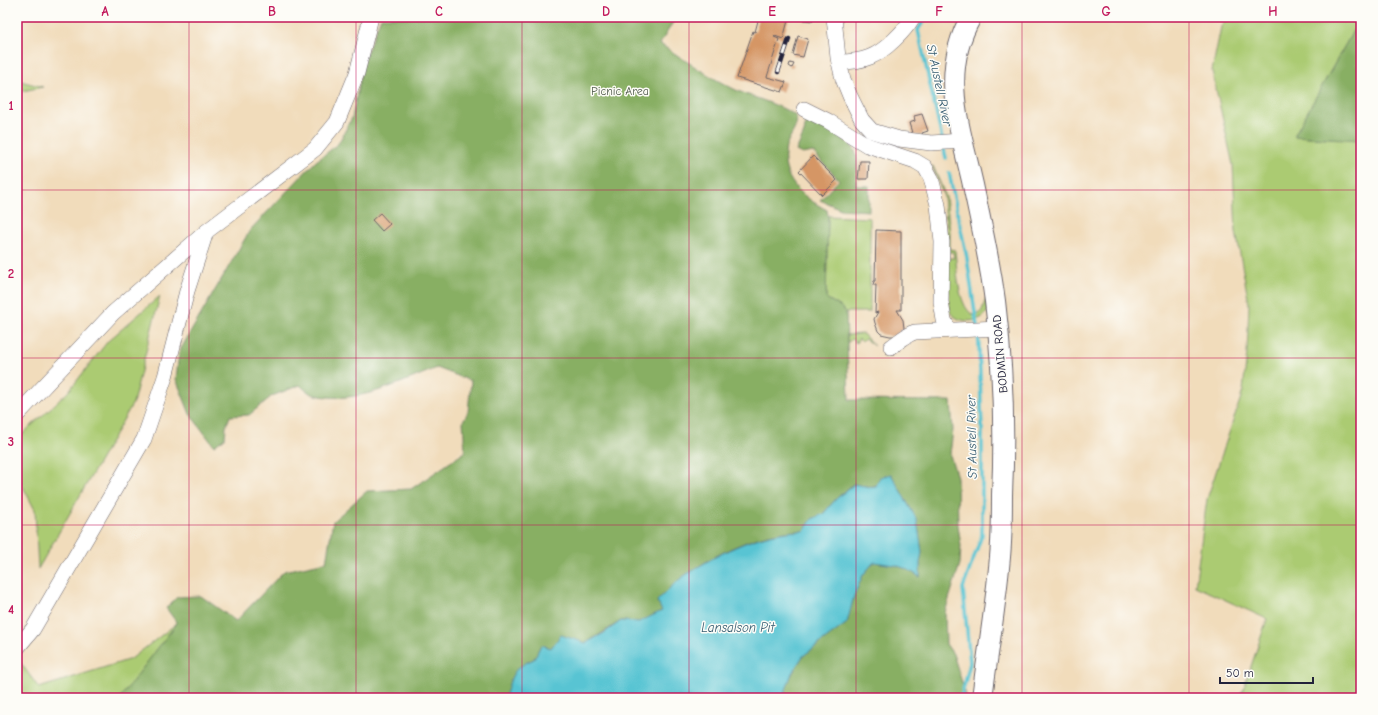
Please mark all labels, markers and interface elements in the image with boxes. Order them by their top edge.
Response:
text: A [101,4,109,19]
text: B [268,4,276,19]
text: C [435,4,443,19]
text: D [602,4,610,19]
text: E [768,4,776,19]
text: F [935,4,943,19]
text: G [1101,4,1111,19]
text: H [1268,4,1278,19]
water label: St Austell River [923,43,956,128]
park label: Picnic Area [591,84,649,98]
text: 1 [8,98,14,113]
text: 2 [8,266,14,281]
street label: BODMIN ROAD [990,314,1010,394]
water label: St Austell River [963,394,980,479]
text: 3 [8,434,14,449]
text: 4 [8,602,14,617]
water label: Lansalson Pit [701,620,776,635]
scale bar [1220,659,1313,685]
text: 50 m [1226,666,1254,680]

